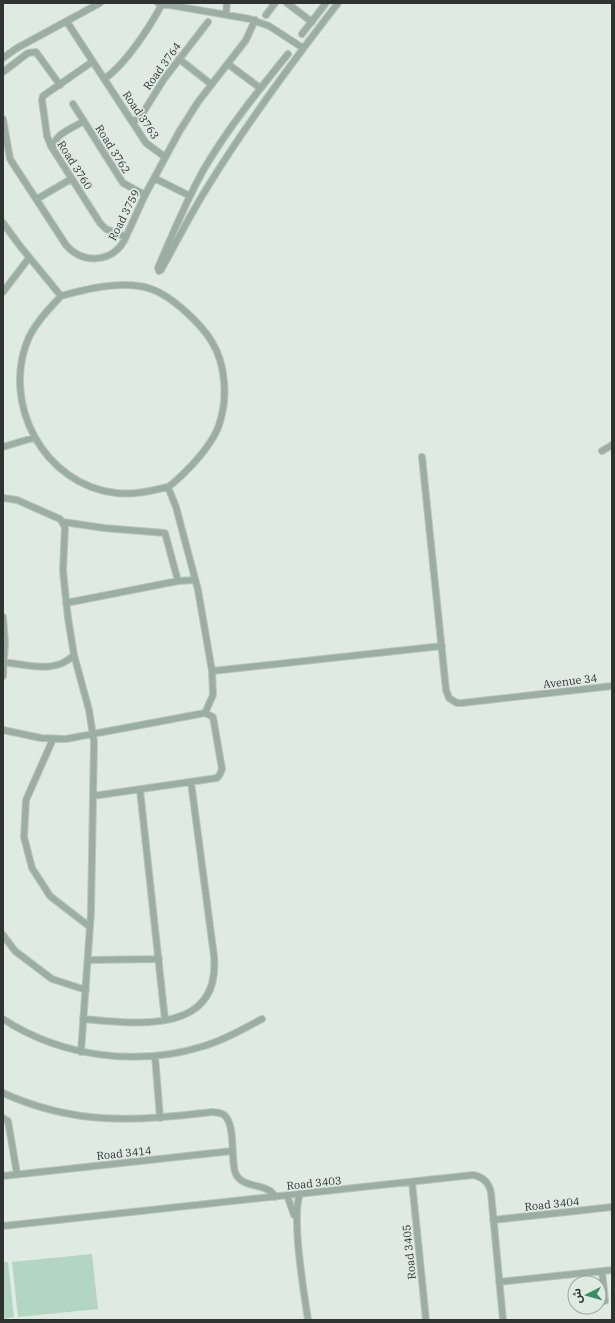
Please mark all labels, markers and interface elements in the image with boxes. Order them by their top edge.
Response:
street label: Road 3764 [140,39,184,92]
street label: Road 3763 [120,88,162,142]
street label: Road 3762 [92,122,134,176]
street label: Road 3760 [54,138,96,192]
street label: Road 3759 [105,187,143,243]
street label: Avenue 34 [542,671,598,691]
street label: Road 3414 [96,1143,153,1163]
street label: Road 3403 [286,1173,342,1193]
street label: Road 3404 [524,1194,581,1214]
street label: Road 3405 [399,1224,419,1280]
north arrow [567,1275,607,1315]
text: ش [569,1288,585,1304]

